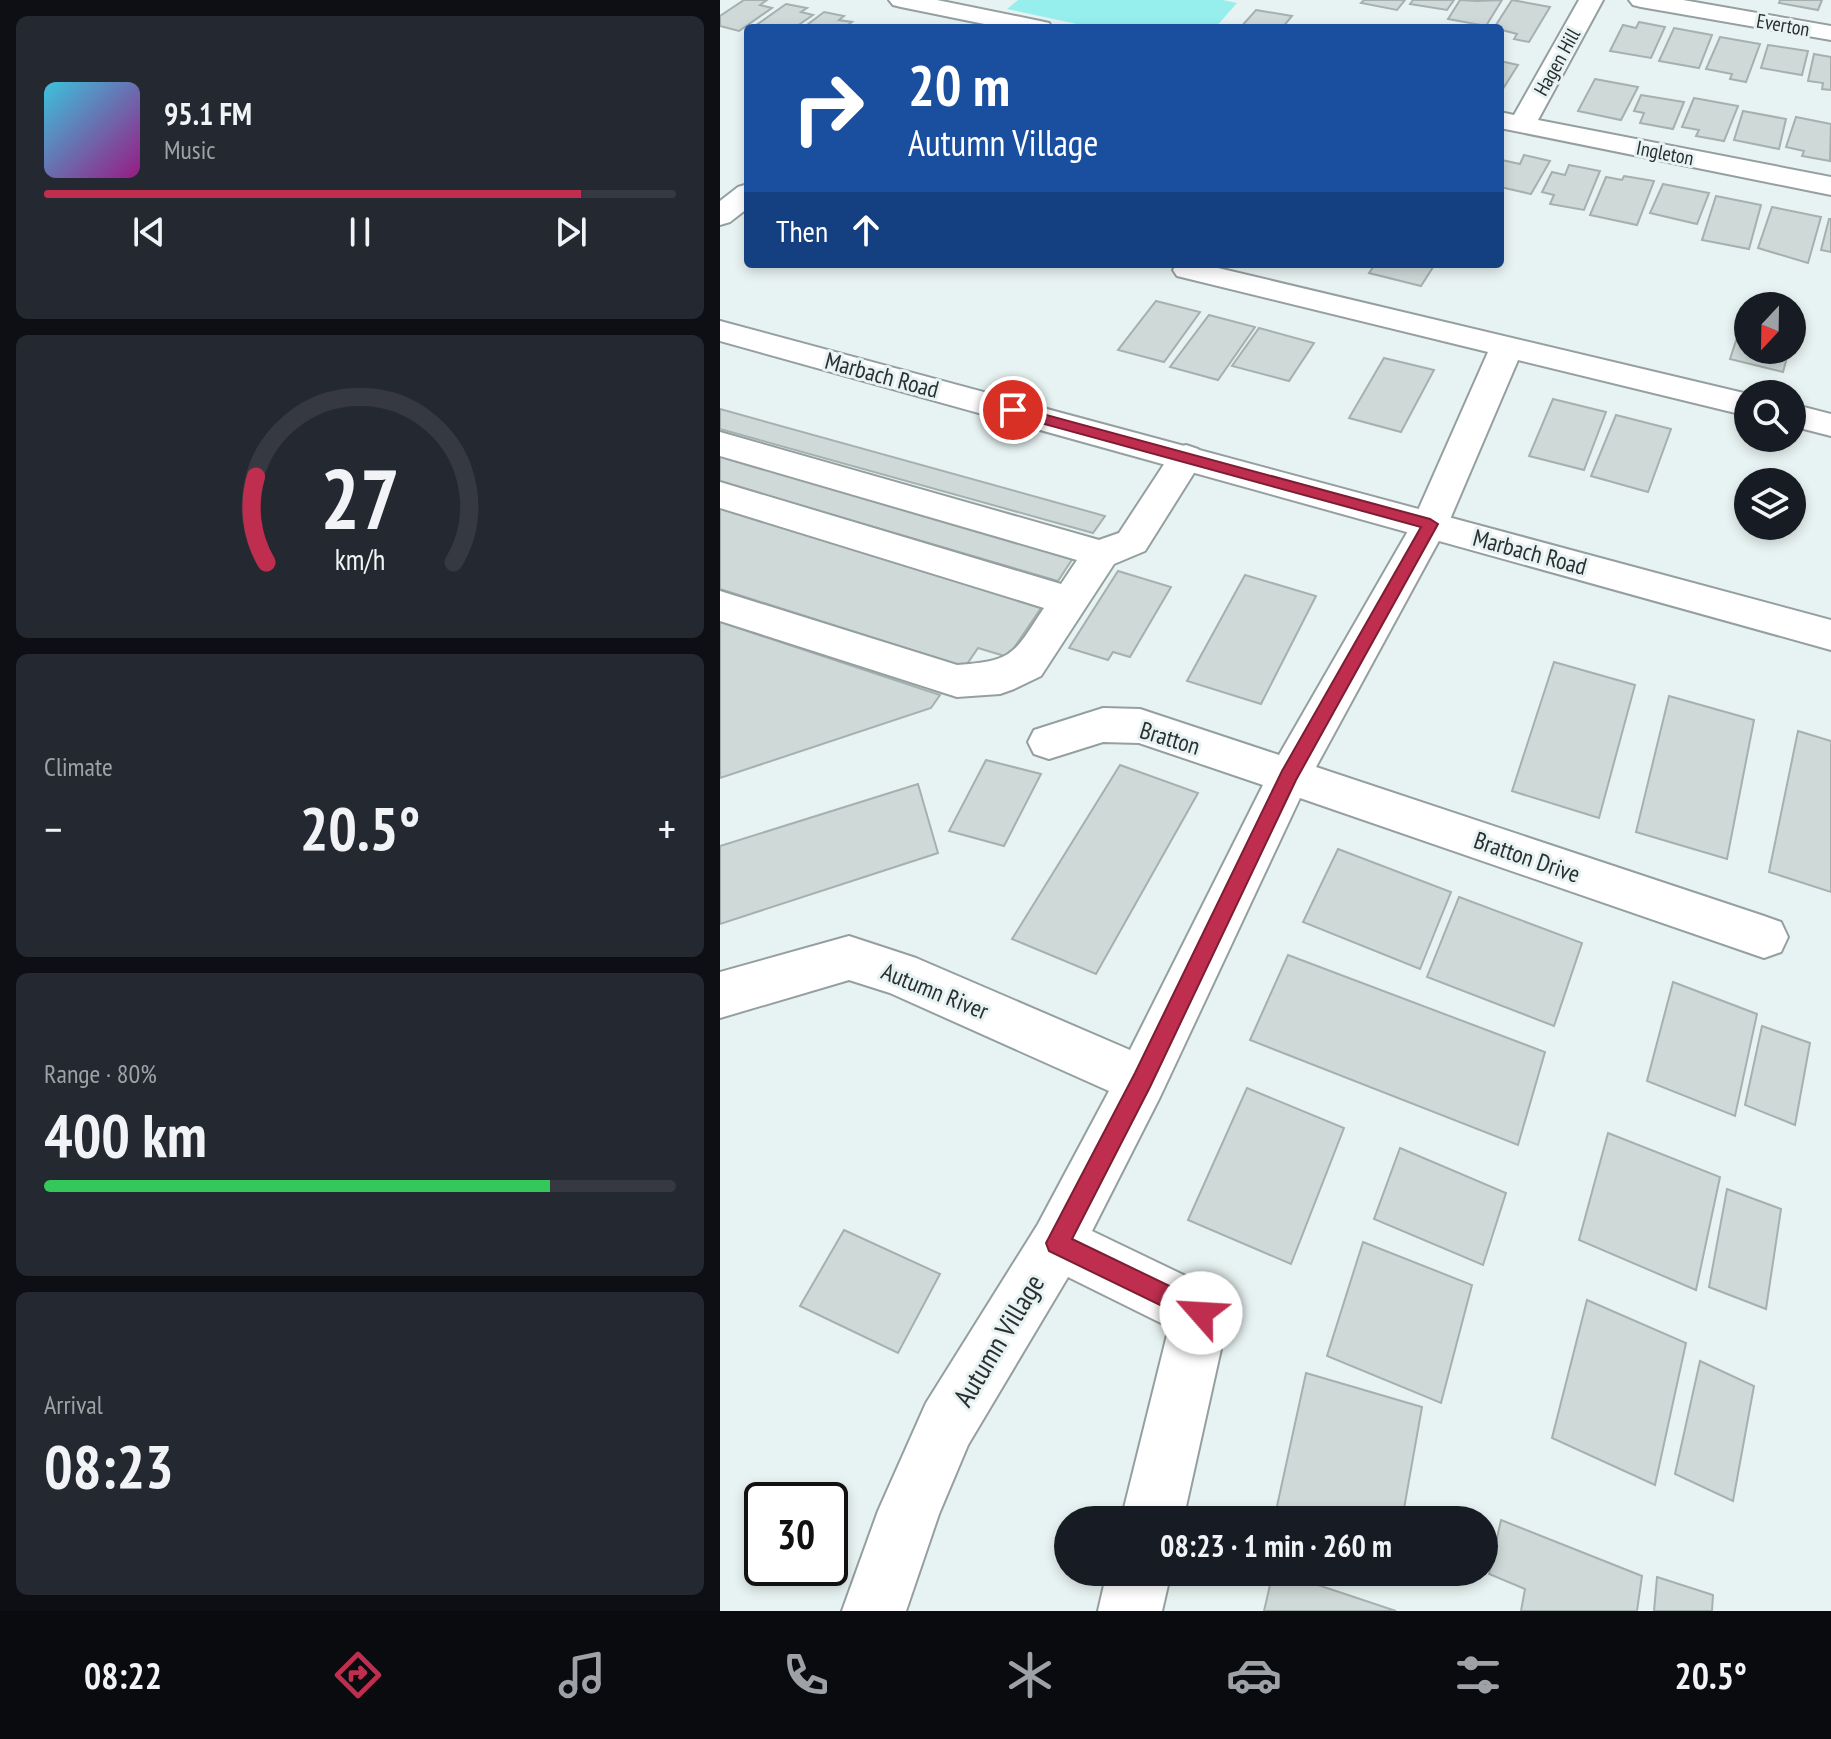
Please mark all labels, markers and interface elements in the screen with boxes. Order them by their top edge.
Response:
street label: Everton [1754,8,1812,42]
street label: Hagen Hill [1528,23,1586,100]
text: 20 m [908,49,1010,121]
icon: right [776,56,880,160]
text: 95.1 FM [164,94,252,133]
text: Autumn Village [908,119,1098,166]
text: Music [164,133,216,166]
street label: Ingleton [1634,135,1696,171]
icon: ahead [844,208,888,252]
icon: previous [127,210,171,254]
icon: pause [338,210,382,254]
icon: next [549,210,593,254]
text: Then [776,211,828,250]
north arrow [1734,292,1806,364]
map controls [1734,292,1806,540]
street label: Marbach Road [822,345,942,405]
pin [979,376,1047,444]
button: search [1734,380,1806,452]
icon: arrive [991,388,1035,432]
text: 27 [320,443,400,551]
button: layers [1734,468,1806,540]
street label: Marbach Road [1470,522,1590,582]
text: km/h [335,541,385,578]
street label: Bratton [1136,714,1204,762]
text: Climate [44,750,113,783]
text: 20.5° [300,789,420,867]
text: − [44,800,62,857]
text: + [658,800,676,857]
street label: Bratton Drive [1470,824,1584,890]
street label: Autumn River [877,956,993,1027]
text: Range · 80% [44,1057,157,1090]
text: 400 km [44,1096,207,1174]
street label: Autumn Village [944,1267,1052,1413]
position arrow [1159,1271,1243,1355]
text: Arrival [44,1388,103,1421]
text: 08:23 [44,1427,174,1505]
speed limit sign: 30 [744,1482,848,1586]
text: 08:23 · 1 min · 260 m [1160,1526,1392,1565]
icon: directions [330,1647,386,1703]
icon: music [554,1647,610,1703]
icon: phone [778,1647,834,1703]
icon: climate [1002,1647,1058,1703]
icon: car [1226,1647,1282,1703]
icon: filters [1450,1647,1506,1703]
text: 08:22 [84,1652,162,1699]
text: 20.5° [1675,1652,1747,1699]

